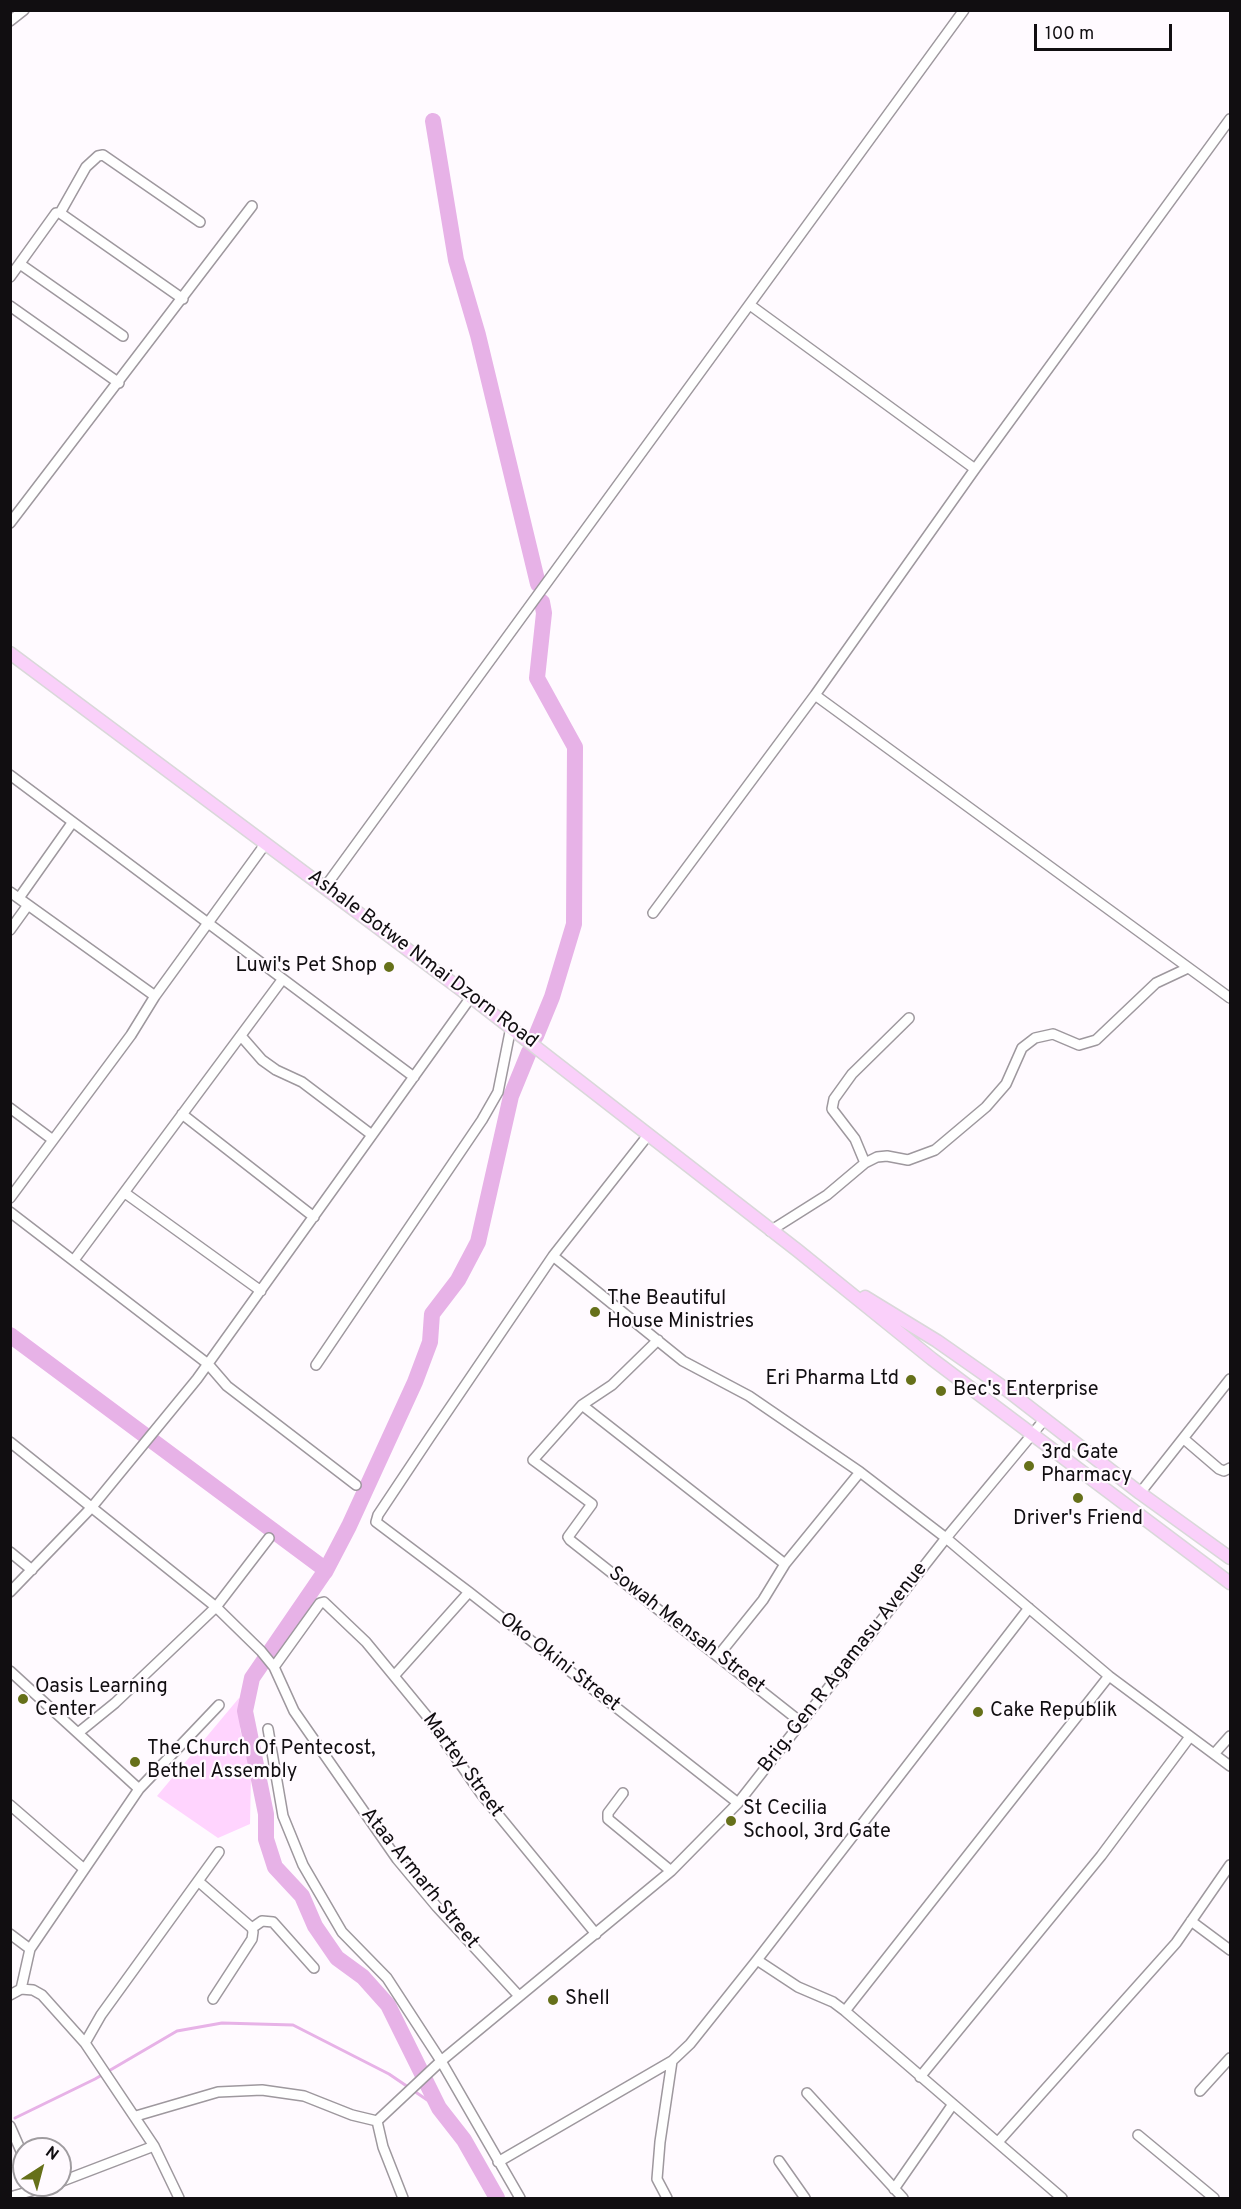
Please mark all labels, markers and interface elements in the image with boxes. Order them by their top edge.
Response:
scale bar [1037,12,1175,50]
text: 100 m [1045,23,1094,46]
street label: Ashale Botwe Nmai Dzorn Road [302,866,542,1054]
place label: Luwi's Pet Shop [235,955,377,979]
marker: Luwi's Pet Shop [382,960,396,974]
place label: The Beautiful House Ministries [607,1288,754,1335]
marker: The Beautiful House Ministries [588,1305,602,1319]
place label: Eri Pharma Ltd [765,1368,899,1392]
marker: Eri Pharma Ltd [904,1373,918,1387]
place label: Bec's Enterprise [953,1379,1099,1403]
marker: Bec's Enterprise [934,1384,948,1398]
place label: 3rd Gate Pharmacy [1041,1442,1132,1489]
marker: 3rd Gate Pharmacy [1022,1459,1036,1473]
marker: Driver's Friend [1071,1491,1085,1505]
place label: Driver's Friend [1013,1508,1143,1532]
street label: Brig. Gen R Agamasu Avenue [754,1558,934,1778]
street label: Sowah Mensah Street [603,1562,769,1700]
street label: Oko Okini Street [494,1608,624,1718]
place label: Oasis Learning Center [35,1676,168,1723]
marker: Oasis Learning Center [16,1692,30,1706]
place label: Cake Republik [990,1700,1117,1724]
marker: Cake Republik [971,1705,985,1719]
street label: Martey Street [416,1709,508,1823]
place label: The Church Of Pentecost, Bethel Assembly [147,1738,375,1785]
marker: The Church Of Pentecost, Bethel Assembly [128,1755,142,1769]
place label: St Cecilia School, 3rd Gate [743,1798,891,1845]
street label: Ataa Armarh Street [355,1804,483,1954]
marker: St Cecilia School, 3rd Gate [724,1814,738,1828]
place label: Shell [565,1988,610,2012]
marker: Shell [546,1993,560,2007]
north arrow [12,2137,72,2197]
text: N [41,2143,62,2166]

